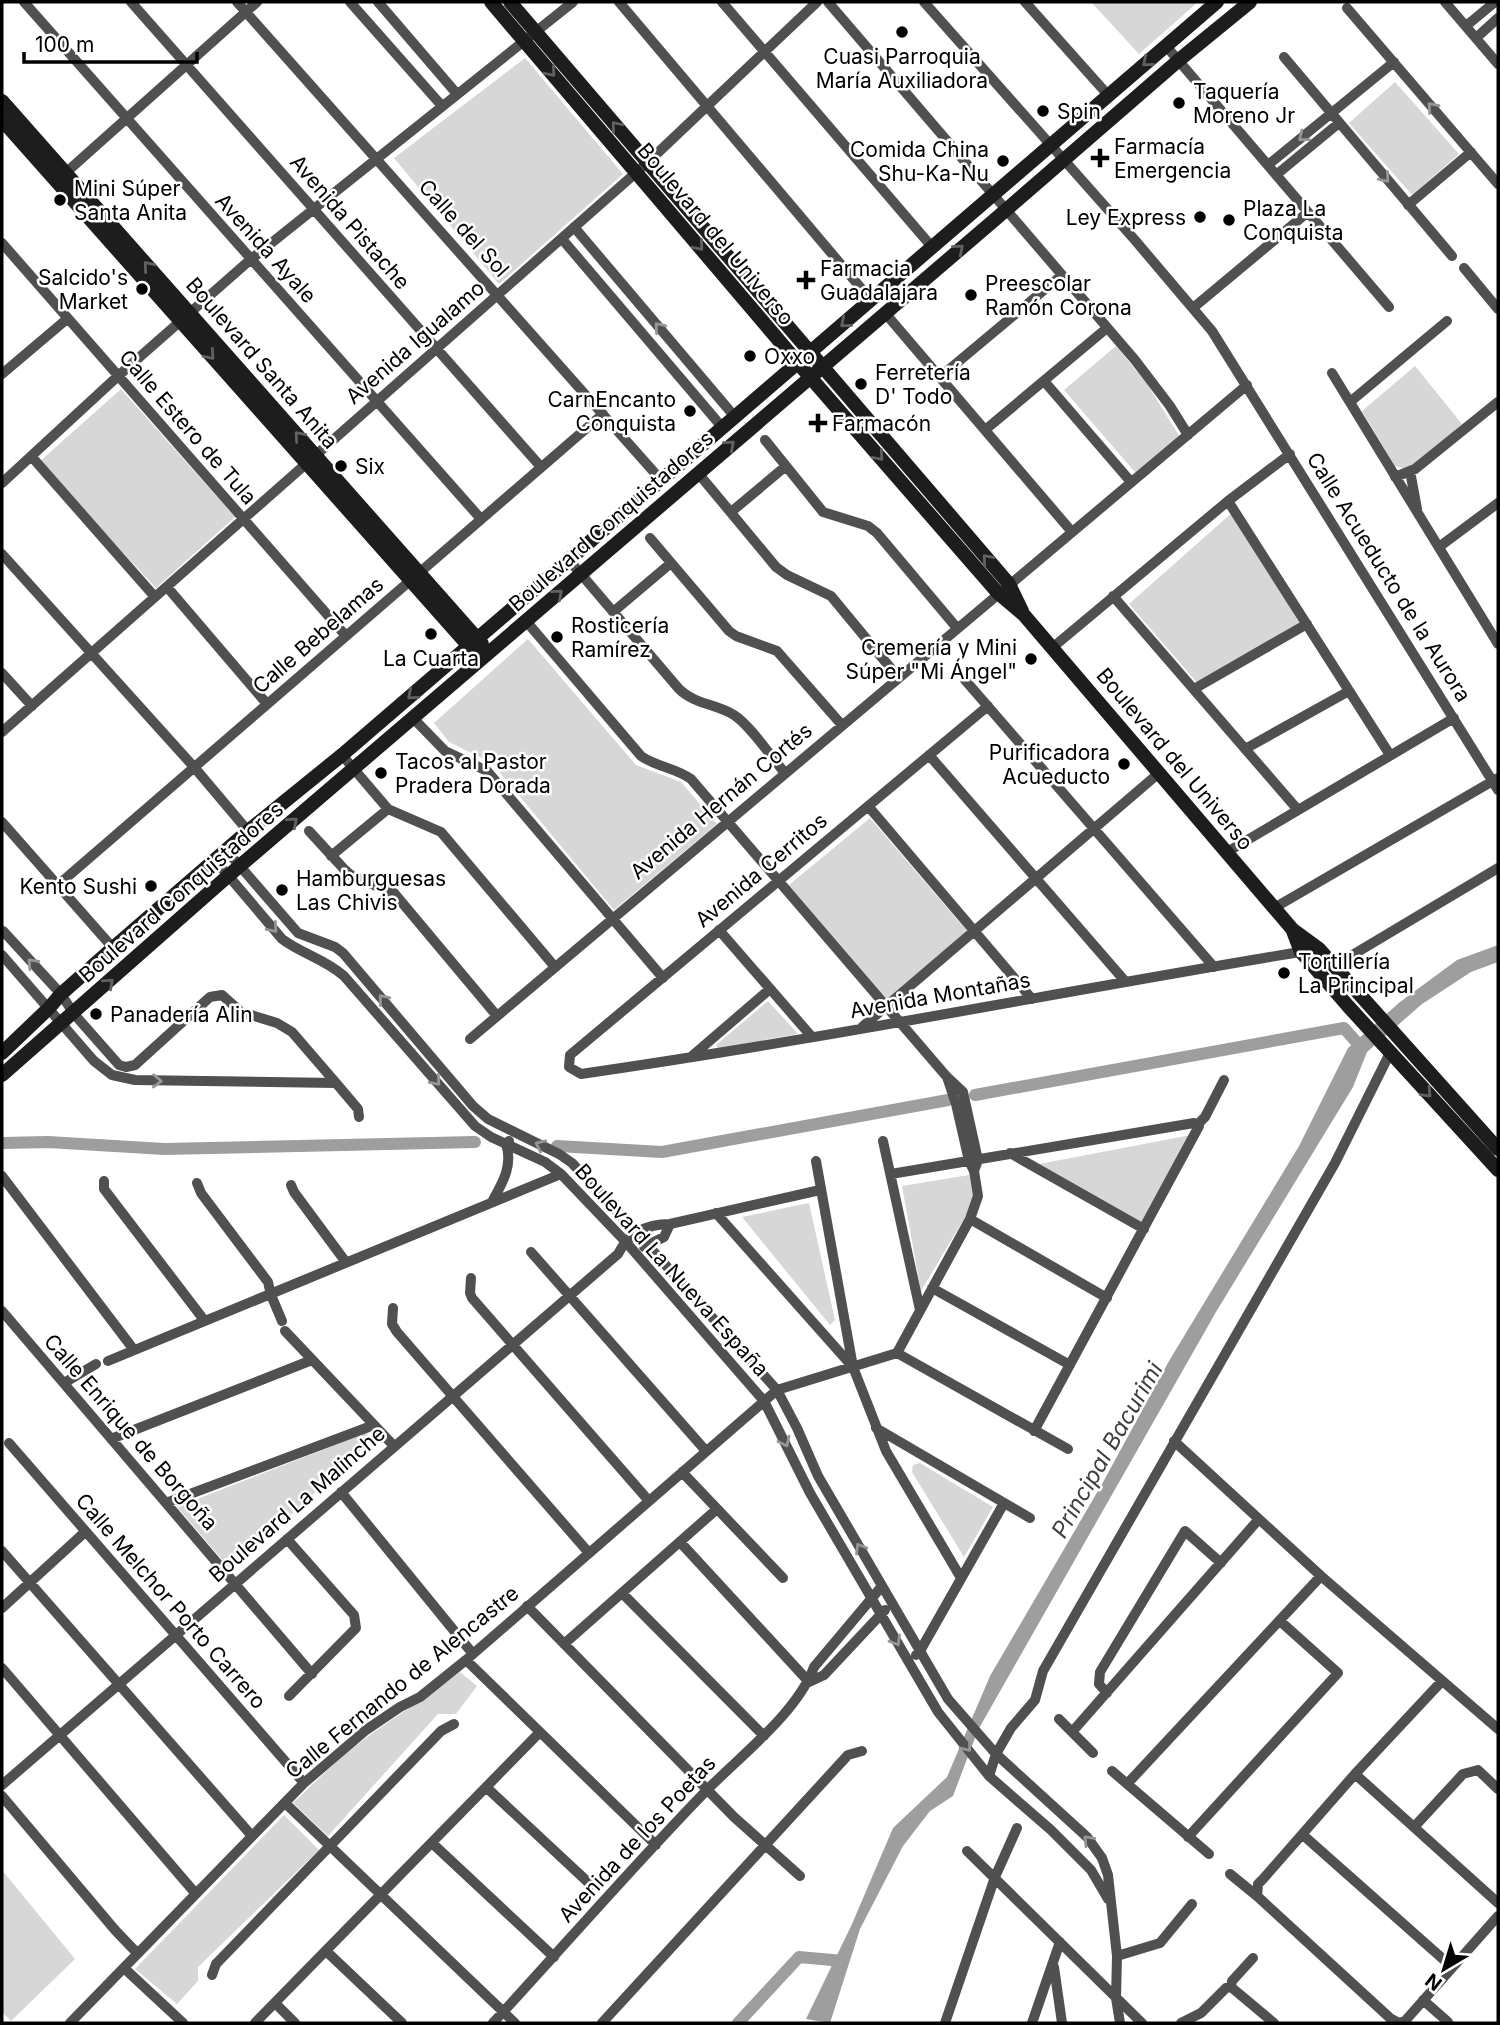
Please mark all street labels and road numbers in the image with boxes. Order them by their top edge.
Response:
street label: Boulevard del Universo [633,138,799,330]
street label: Avenida Pistache [285,150,415,294]
street label: Calle del Sol [414,174,514,282]
street label: Avenida Ayale [210,188,322,308]
street label: Boulevard Santa Anita [181,272,343,454]
street label: Avenida Igualamo [341,275,489,409]
street label: Calle Estero de Tula [114,345,262,509]
street label: Boulevard Conquistadores [504,425,718,617]
street label: Calle Acueducto de la Aurora [1302,448,1476,706]
street label: Calle Bebelamas [248,572,388,698]
street label: Boulevard del Universo [1092,663,1258,855]
street label: Avenida Hernán Cortés [625,718,817,884]
street label: Boulevard Conquistadores [74,796,288,988]
street label: Avenida Cerritos [690,808,832,932]
street label: Avenida Montañas [848,967,1032,1023]
street label: Boulevard La Nueva España [570,1159,774,1381]
street label: Calle Enrique de Borgoña [39,1329,223,1535]
street label: Boulevard La Malinche [204,1421,390,1587]
street label: Calle Melchor Porto Carrero [71,1488,271,1714]
street label: Calle Fernando de Alencastre [280,1580,524,1784]
street label: Avenida de los Poetas [553,1751,721,1927]

